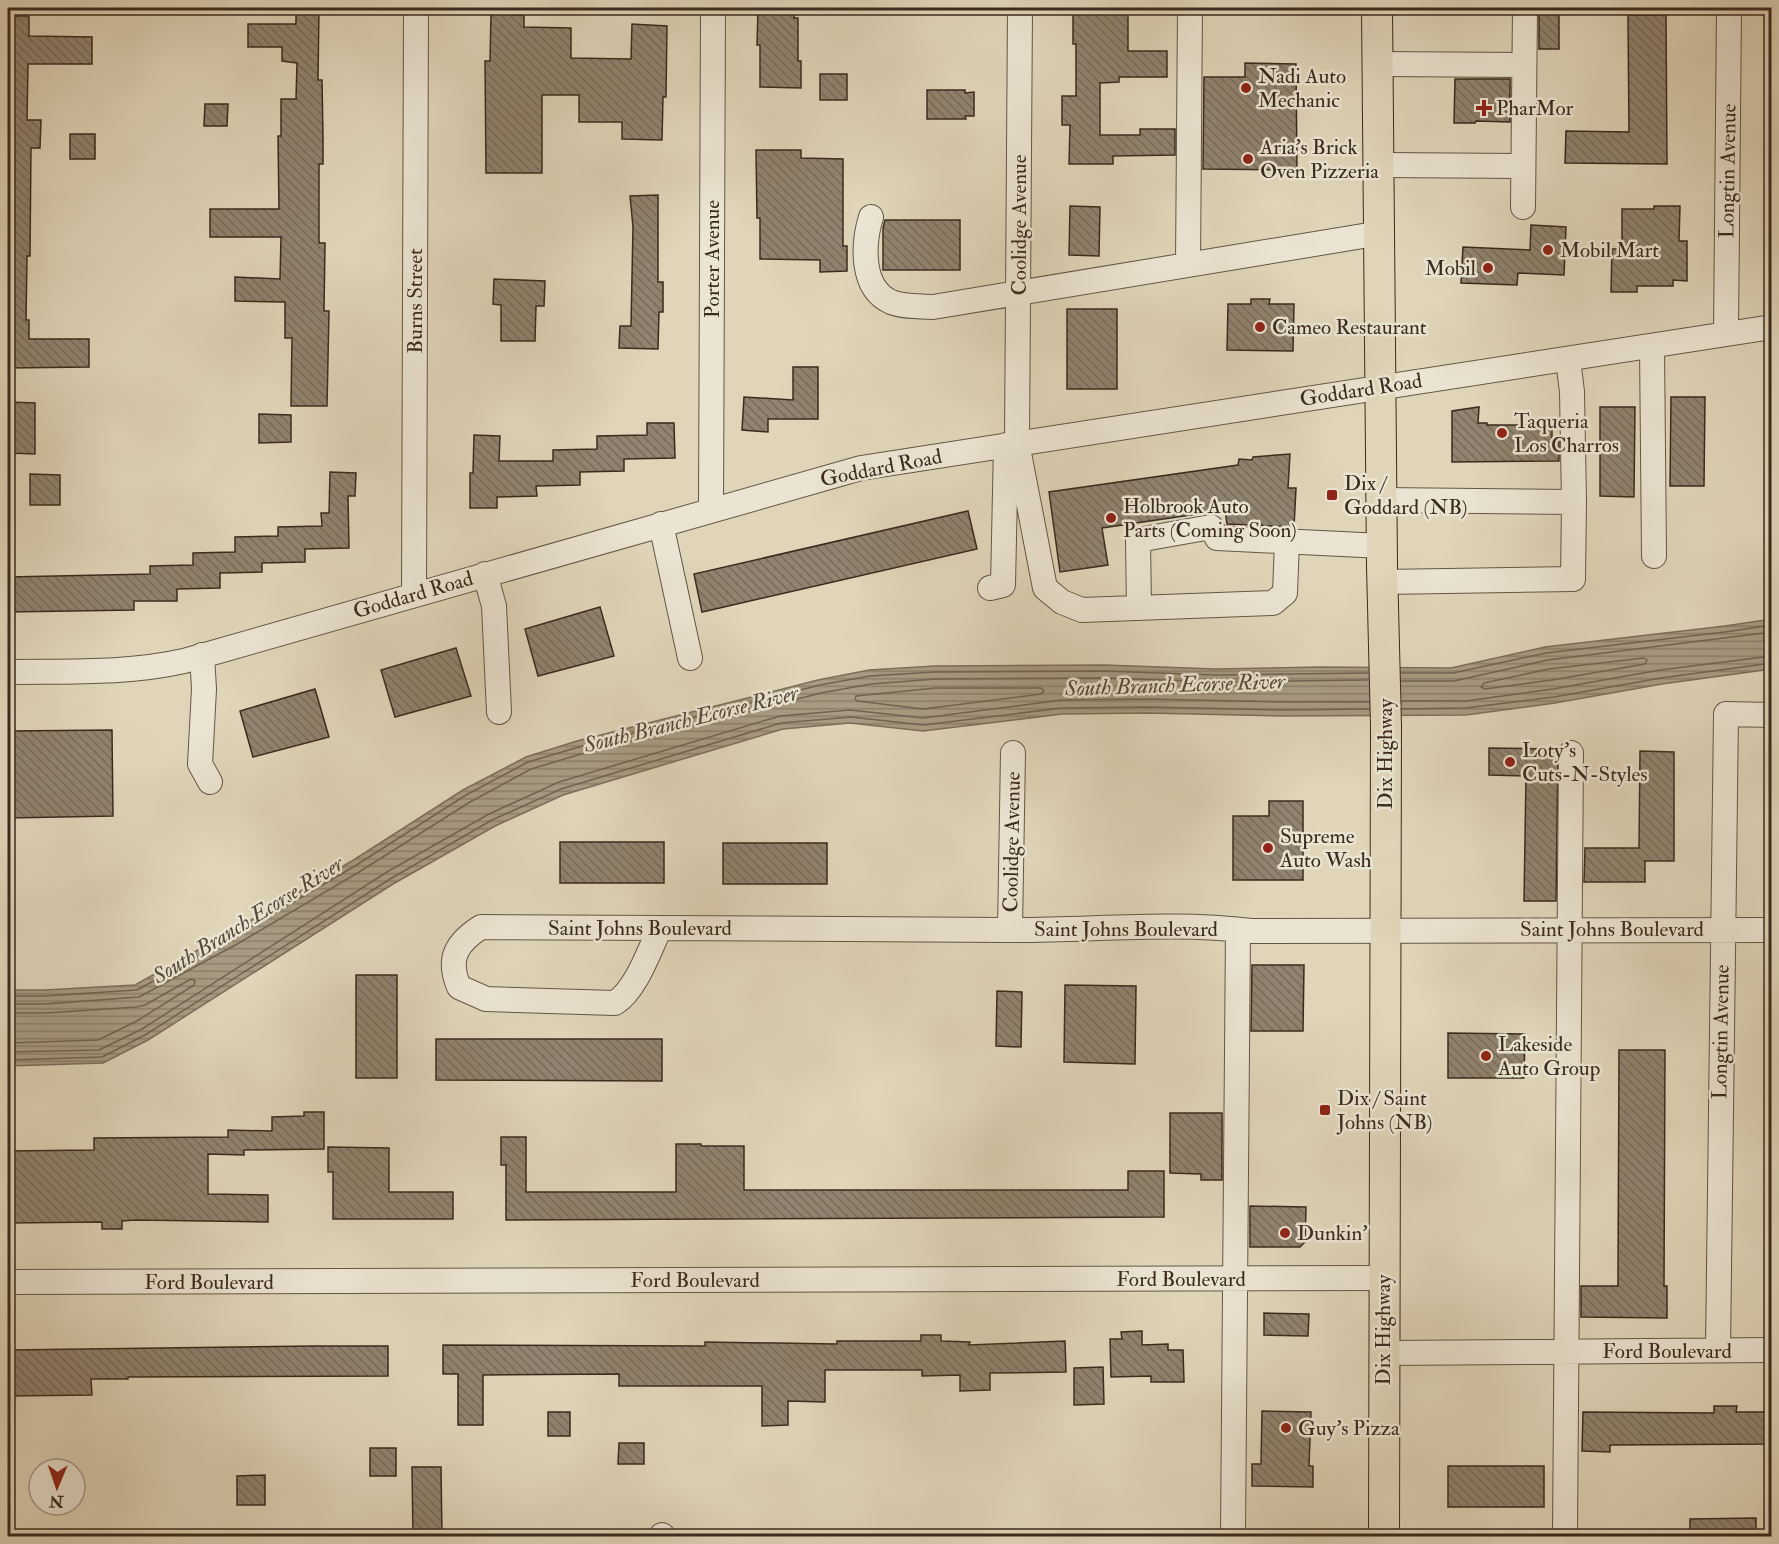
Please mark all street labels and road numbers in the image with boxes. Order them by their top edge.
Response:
street label: Longtin Avenue [1713,103,1743,239]
street label: Coolidge Avenue [1006,154,1033,296]
street label: Porter Avenue [699,200,726,318]
street label: Burns Street [402,248,429,354]
street label: Goddard Road [1298,367,1425,413]
street label: Goddard Road [818,443,945,493]
street label: Goddard Road [350,565,477,625]
street label: Dix Highway [1372,698,1399,809]
street label: Coolidge Avenue [997,771,1027,913]
street label: Saint Johns Boulevard [548,915,733,942]
street label: Saint Johns Boulevard [1034,916,1219,943]
street label: Saint Johns Boulevard [1520,916,1705,943]
street label: Longtin Avenue [1706,964,1736,1100]
street label: Ford Boulevard [1116,1266,1246,1293]
street label: Ford Boulevard [630,1267,760,1294]
street label: Ford Boulevard [144,1269,274,1296]
street label: Dix Highway [1370,1274,1397,1385]
street label: Ford Boulevard [1602,1338,1732,1365]

